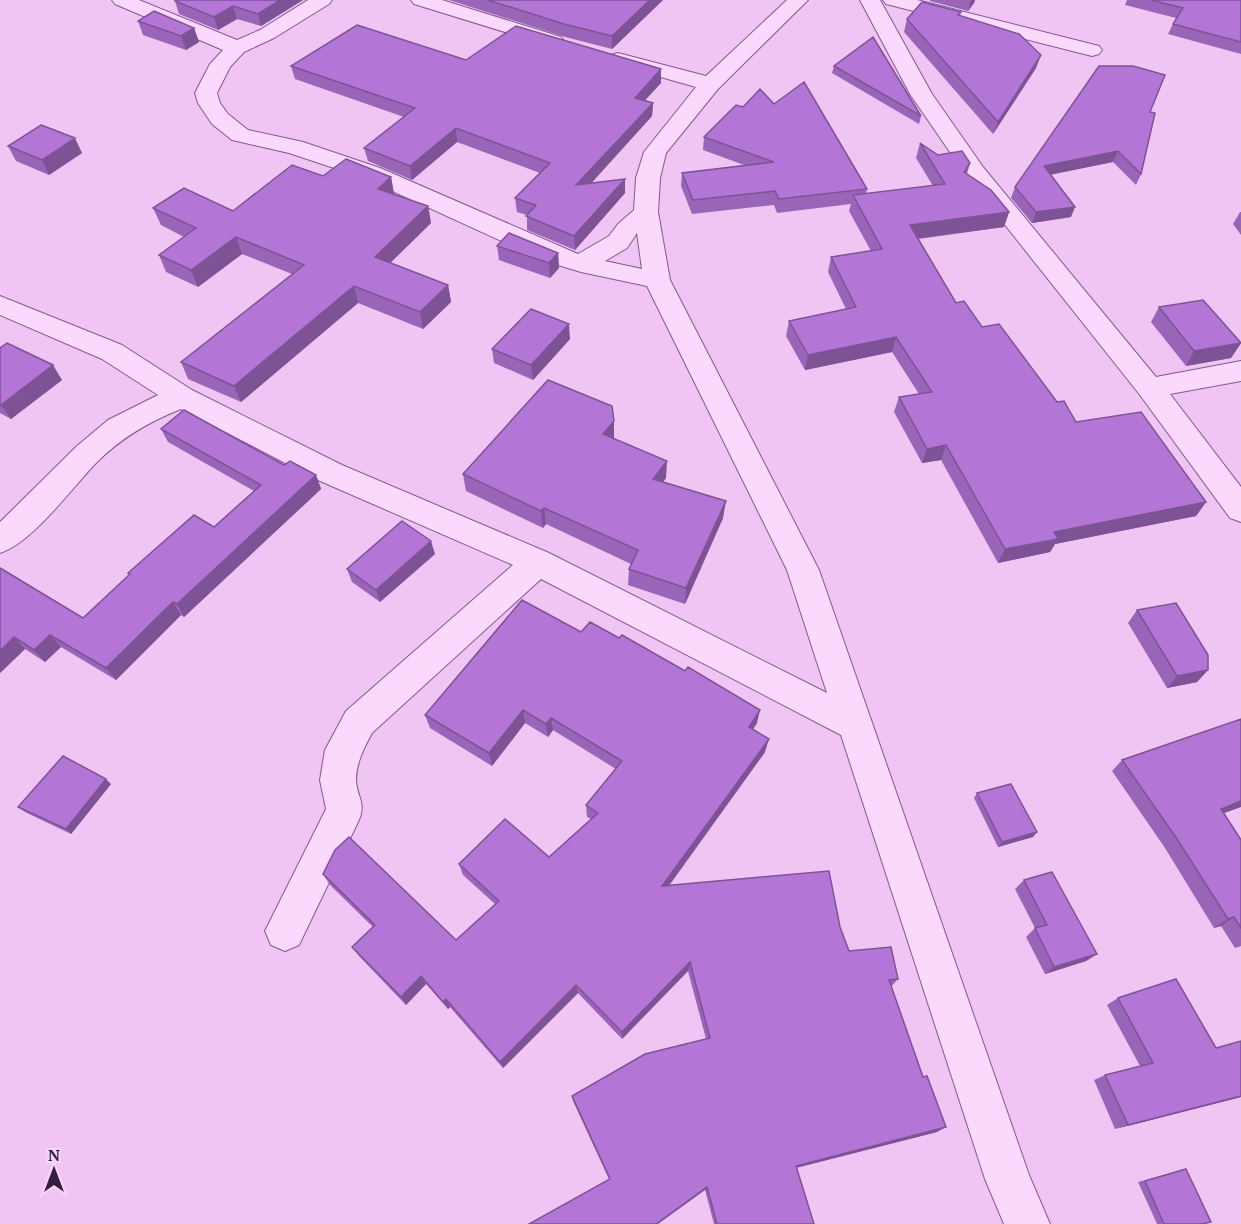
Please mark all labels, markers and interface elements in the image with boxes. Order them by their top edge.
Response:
north arrow [24,1140,84,1200]
text: N [48,1144,60,1166]

